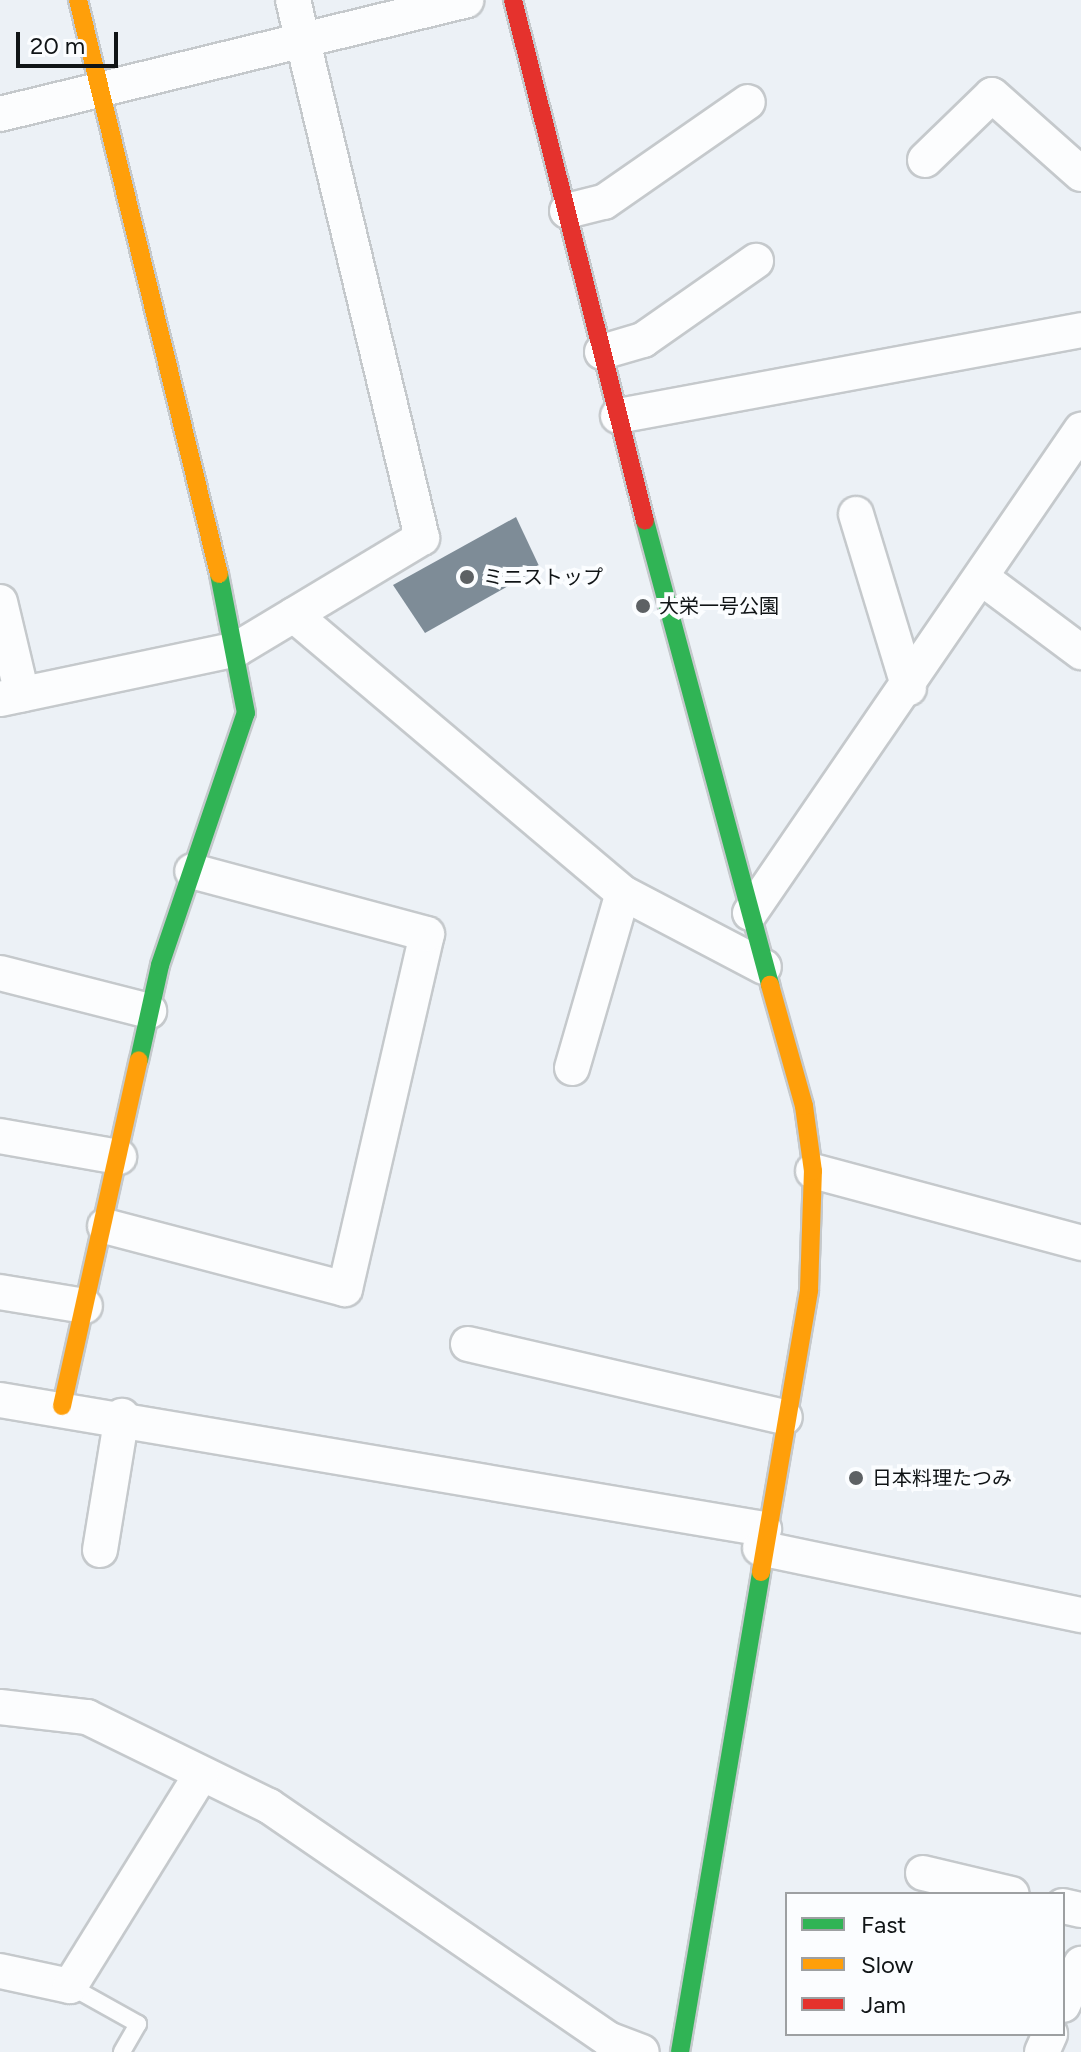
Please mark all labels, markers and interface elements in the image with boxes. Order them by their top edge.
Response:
scale bar [20,16,122,66]
text: 20 m [30,31,85,60]
place label: ミニストップ [483,565,603,589]
marker: ミニストップ [458,568,476,586]
place label: 大栄一号公園 [659,594,779,618]
marker: 大栄一号公園 [634,597,652,615]
place label: 日本料理たつみ [872,1466,1012,1490]
marker: 日本料理たつみ [847,1469,865,1487]
legend [785,1892,1065,2036]
text: Fast [861,1910,906,1939]
text: Slow [861,1950,913,1979]
text: Jam [861,1990,906,2019]

